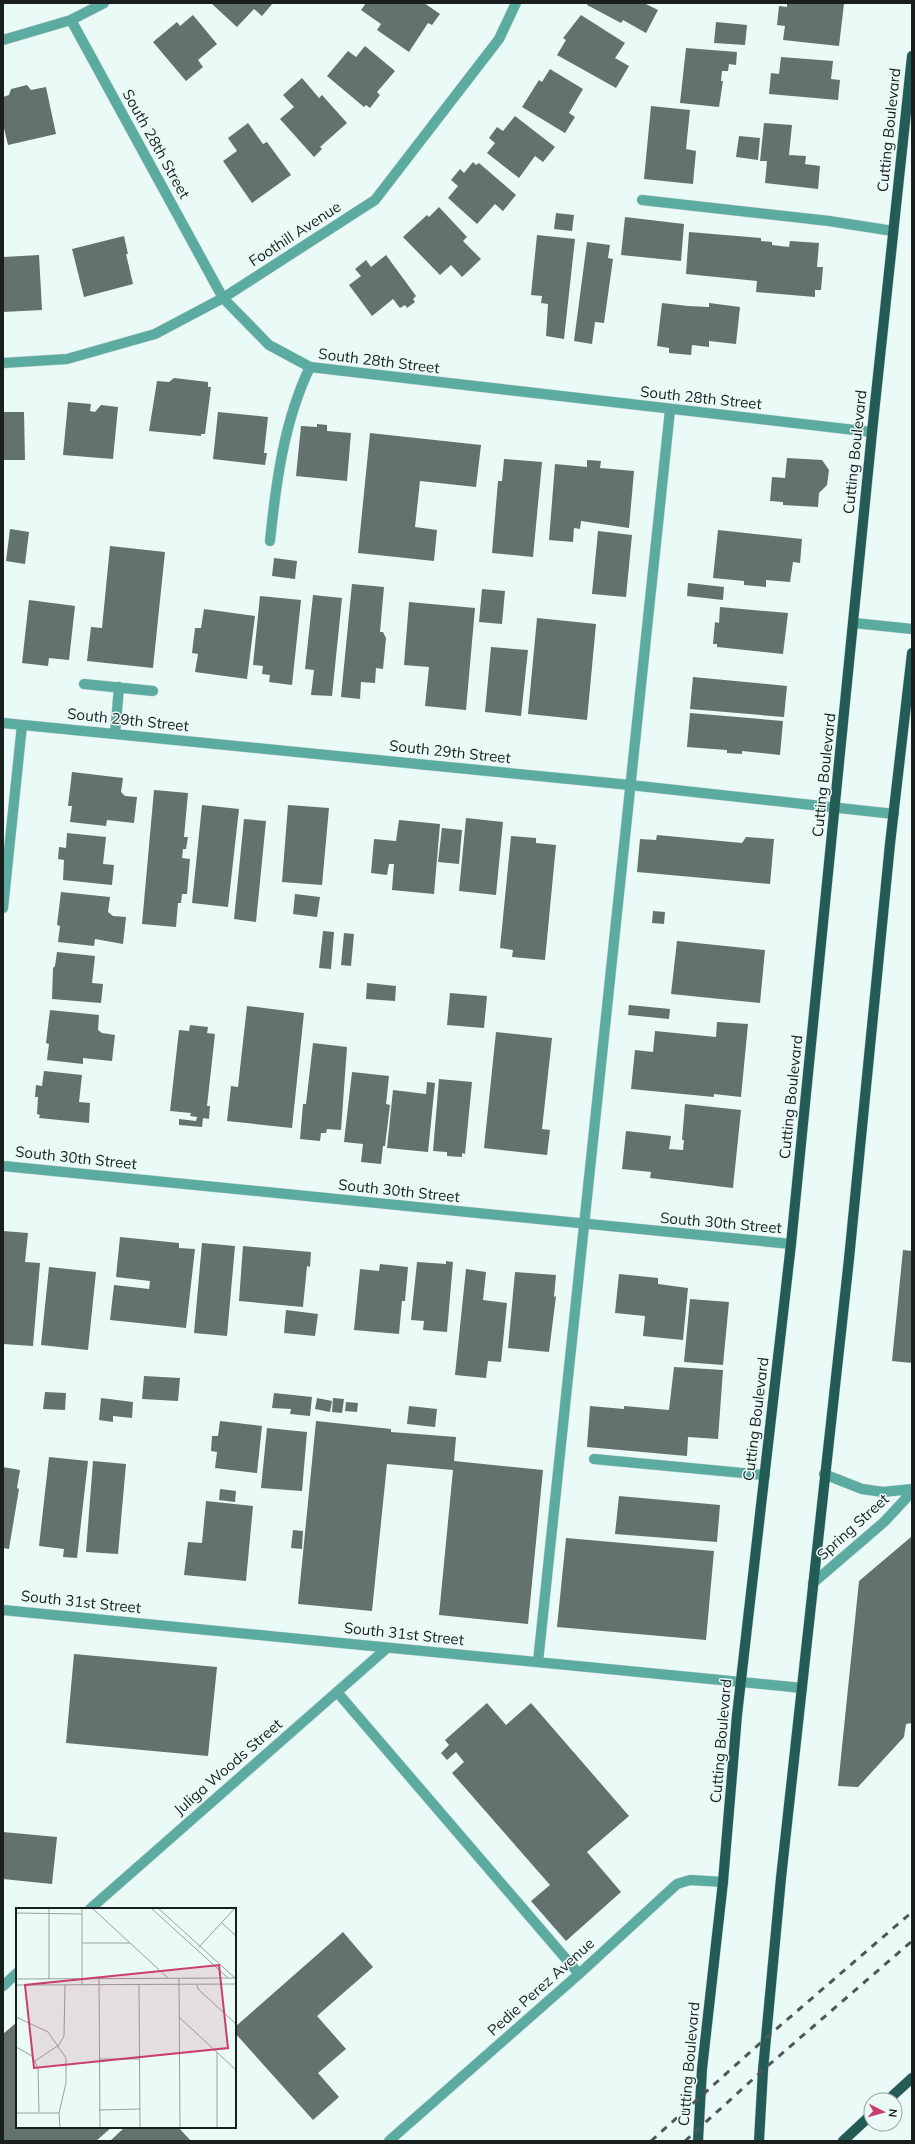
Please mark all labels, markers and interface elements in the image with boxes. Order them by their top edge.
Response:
street label: Cutting Boulevard [873,67,904,193]
street label: South 28th Street [119,86,194,202]
street label: Foothill Avenue [245,197,344,270]
street label: South 28th Street [317,344,441,377]
street label: South 28th Street [639,382,763,413]
street label: Cutting Boulevard [839,389,870,515]
street label: South 29th Street [66,704,190,735]
street label: Cutting Boulevard [808,712,839,838]
street label: South 29th Street [388,736,512,767]
street label: Cutting Boulevard [775,1034,806,1160]
street label: South 30th Street [14,1142,138,1173]
street label: South 30th Street [337,1175,461,1206]
street label: South 30th Street [659,1208,783,1237]
street label: Cutting Boulevard [738,1356,773,1482]
street label: Spring Street [813,1489,893,1564]
street label: South 31st Street [20,1586,142,1617]
street label: South 31st Street [343,1618,465,1649]
street label: Cutting Boulevard [706,1678,735,1804]
street label: Juliga Woods Street [170,1714,286,1819]
inset map [16,1908,236,2128]
street label: Pedie Perez Avenue [483,1934,598,2040]
street label: Cutting Boulevard [674,2001,703,2127]
north arrow [863,2092,903,2132]
text: N [886,2108,900,2118]

